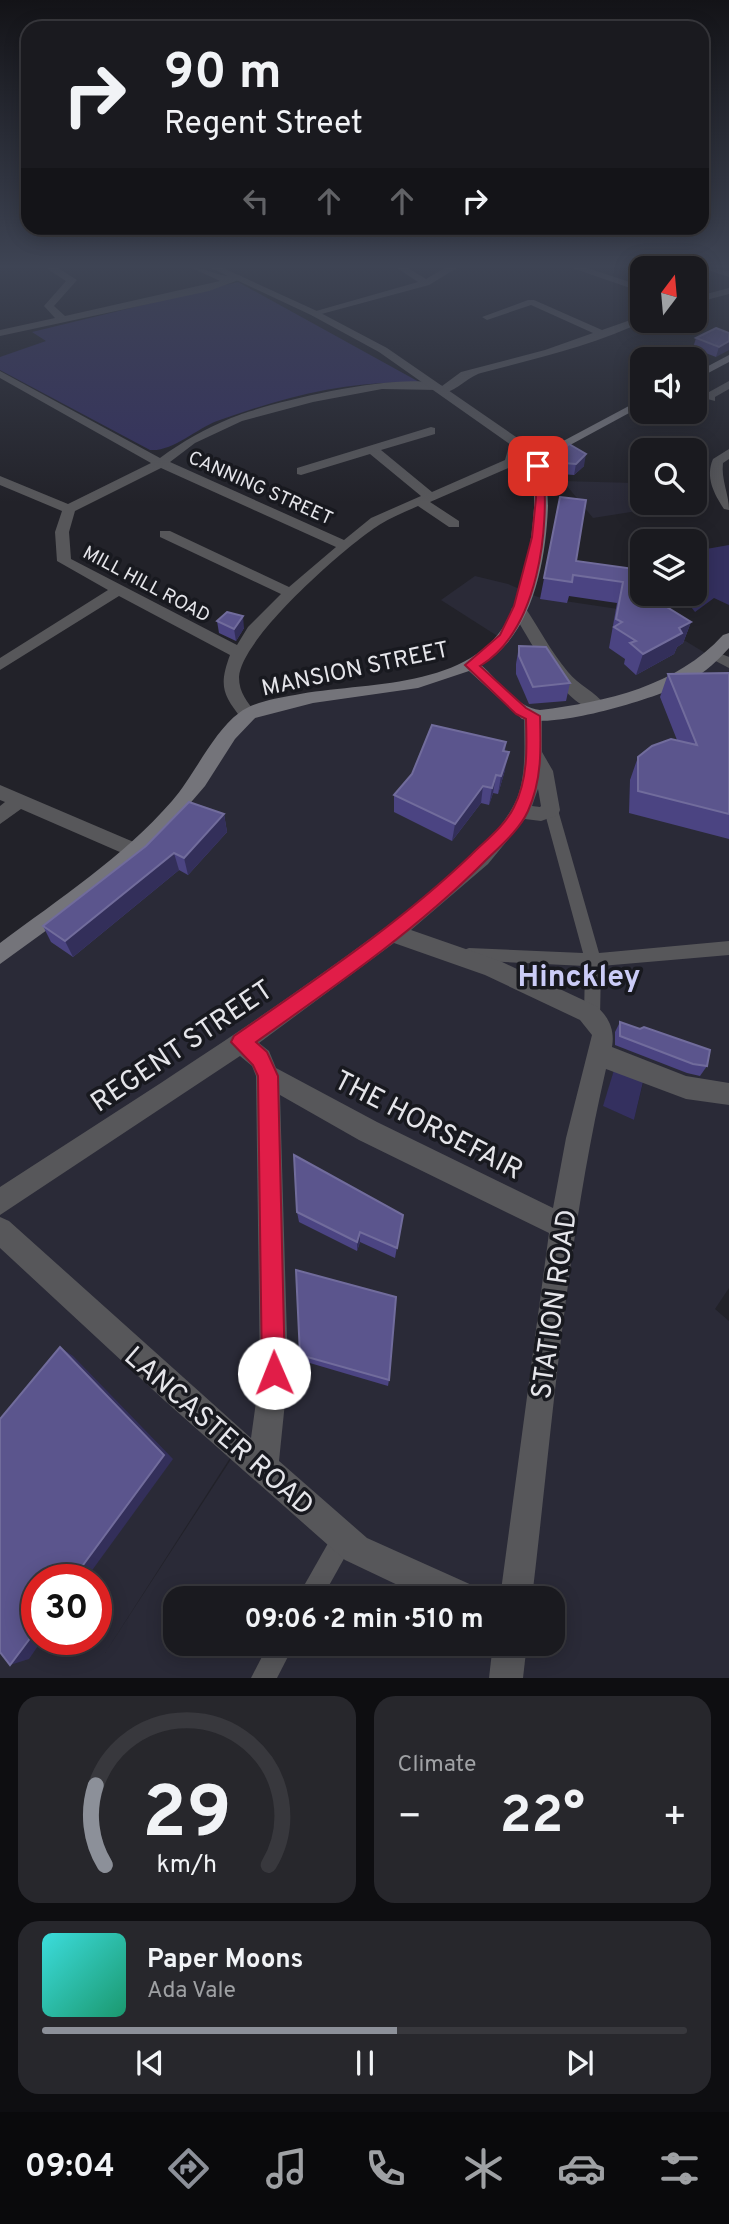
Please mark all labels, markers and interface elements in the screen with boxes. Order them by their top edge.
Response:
text: 90 m [164,44,282,106]
icon: right [49,49,140,140]
text: Regent Street [164,105,363,145]
icon: left [237,182,275,220]
icon: ahead [310,182,348,220]
icon: ahead [383,182,421,220]
icon: right [456,182,494,220]
north arrow [630,256,707,332]
map controls [630,256,707,606]
button: sound [630,347,707,424]
pin [508,436,568,496]
button: search [630,438,707,515]
street label: CANNING STREET [184,446,336,531]
icon: arrive [519,447,557,485]
button: layers [630,529,707,606]
street label: MILL HILL ROAD [78,541,214,628]
street label: MANSION STREET [259,636,452,704]
district label: Hinckley [518,960,640,997]
street label: REGENT STREET [84,973,281,1122]
street label: THE HORSEFAIR [327,1064,528,1190]
street label: STATION ROAD [525,1207,587,1402]
position arrow [237,1336,311,1410]
street label: LANCASTER ROAD [116,1340,320,1525]
speed limit sign: 30 [21,1564,112,1655]
text: 09:06 · 2 min · 510 m [244,1604,484,1637]
text: Climate [398,1751,476,1780]
text: 29 [142,1772,231,1864]
text: 22° [500,1785,585,1851]
text: − [398,1794,422,1843]
text: + [662,1794,687,1843]
text: km/h [156,1850,217,1882]
text: Paper Moons [147,1944,303,1977]
text: Ada Vale [147,1977,236,2006]
icon: previous [131,2044,169,2082]
icon: pause [346,2044,384,2082]
icon: next [561,2044,599,2082]
icon: directions [164,2144,213,2193]
icon: music [262,2144,311,2193]
icon: phone [361,2144,410,2193]
icon: climate [459,2144,508,2193]
icon: car [557,2144,606,2193]
icon: filters [655,2144,704,2193]
text: 09:04 [25,2148,115,2188]

